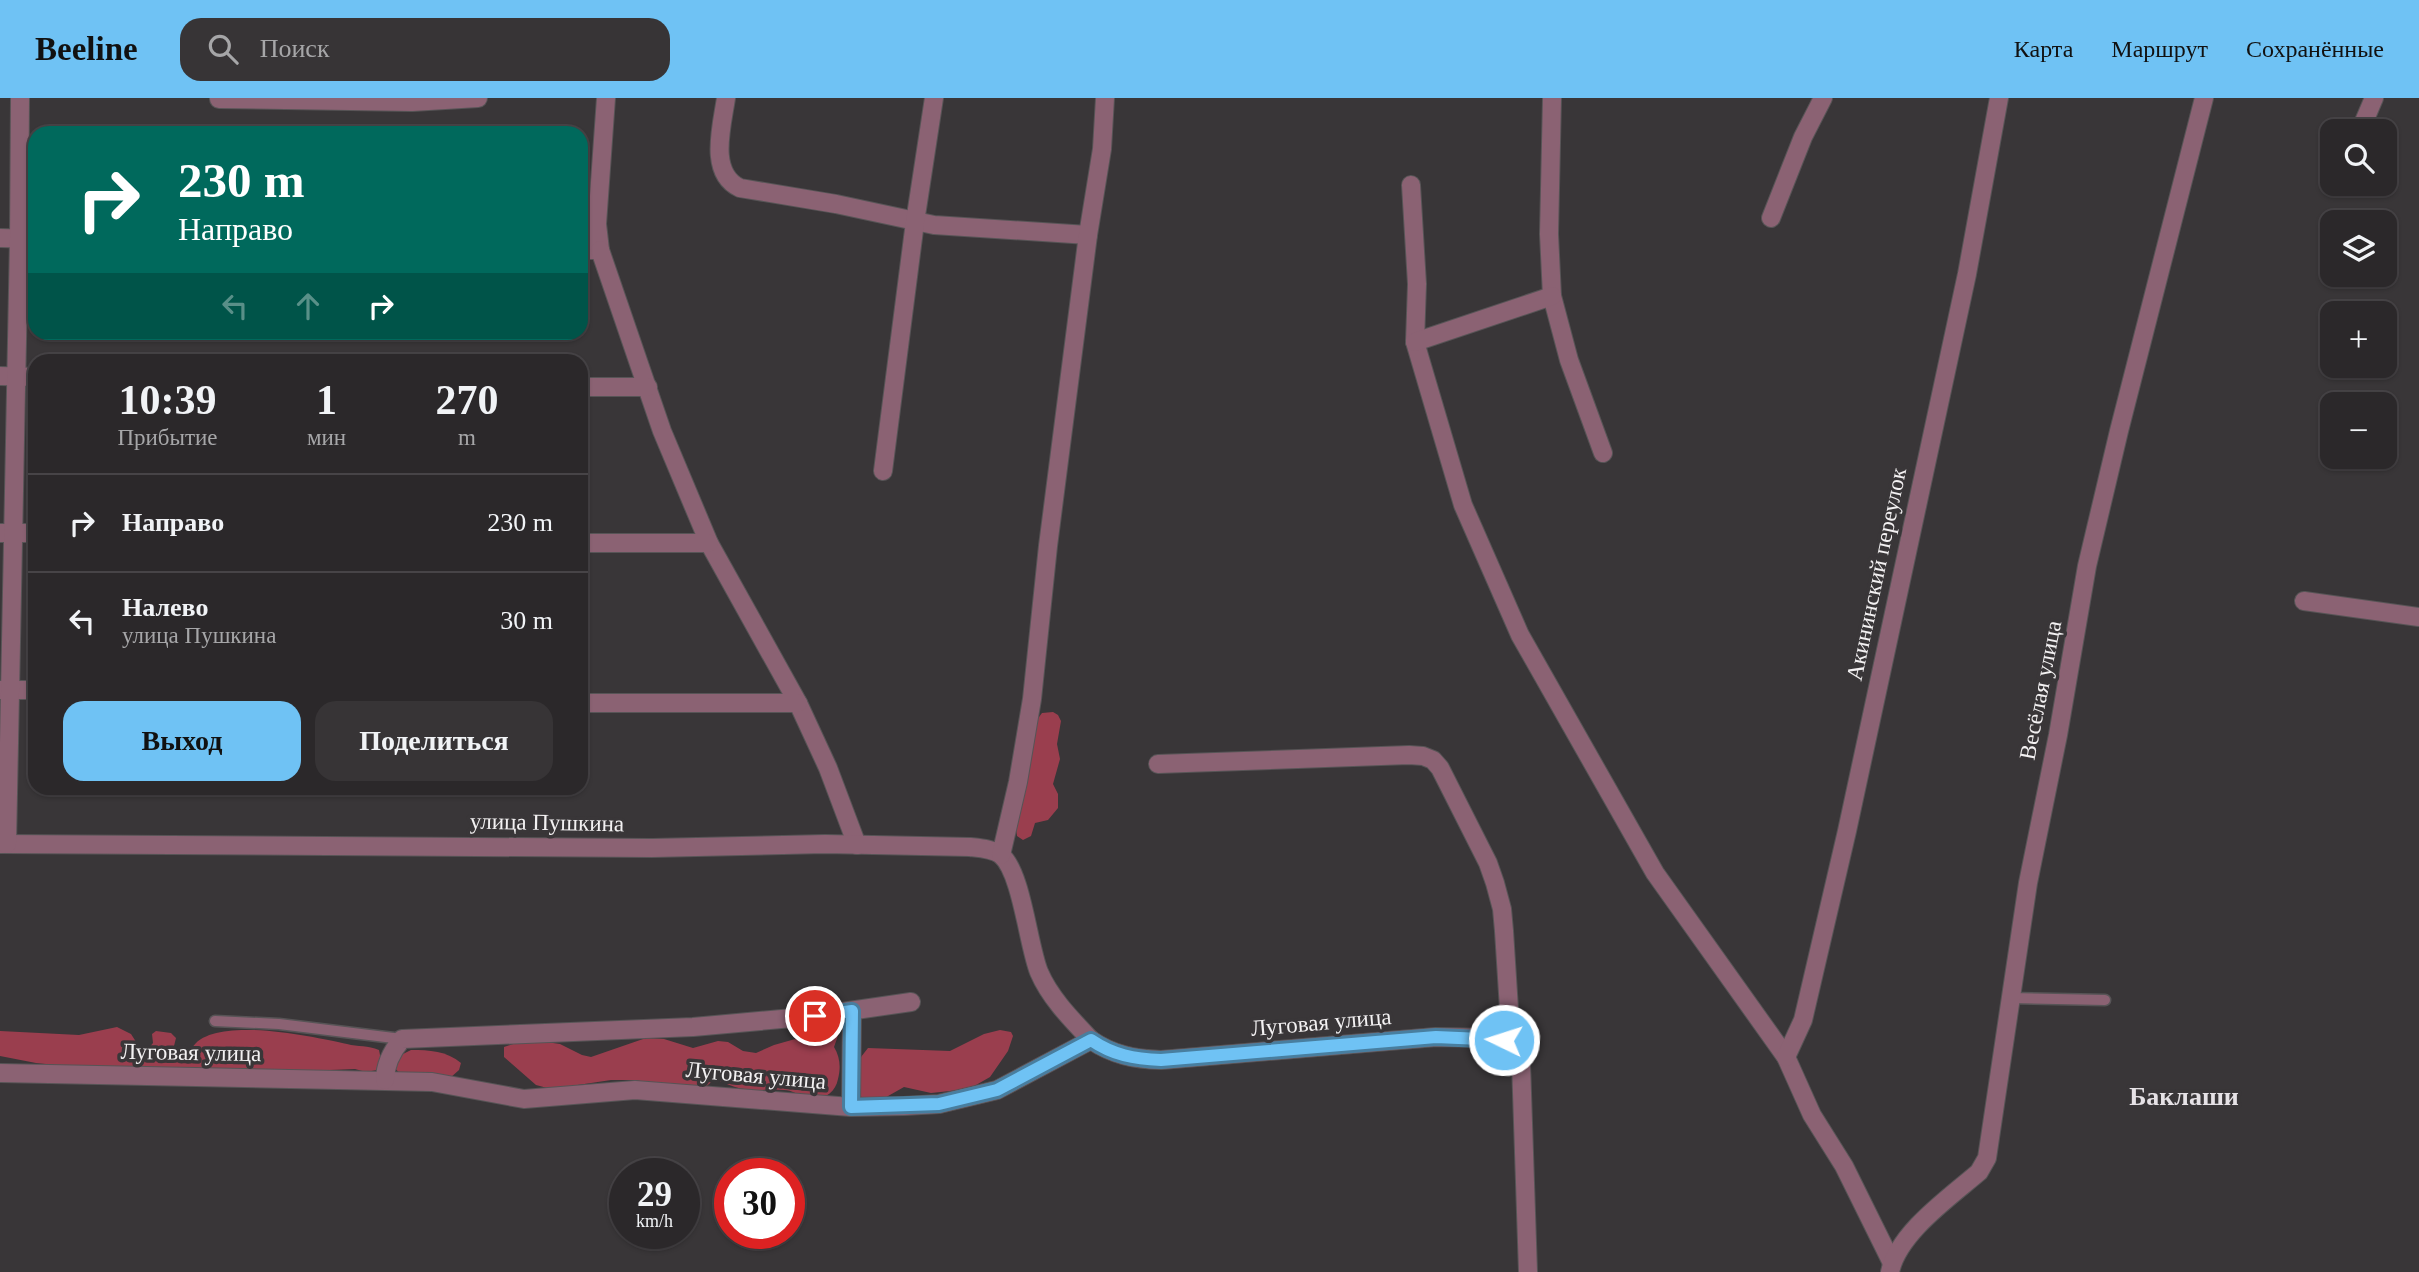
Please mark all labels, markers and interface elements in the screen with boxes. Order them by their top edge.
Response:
search box [180,18,670,81]
icon: search [204,30,242,68]
text: Beeline [35,31,138,67]
text: Поиск [260,34,330,63]
text: Карта [2014,36,2073,62]
text: Маршрут [2111,36,2208,62]
text: Сохранённые [2246,36,2384,62]
map controls [2320,119,2397,469]
button: search [2320,119,2397,196]
text: 230 m [178,153,305,208]
icon: right [63,154,154,245]
button: layers [2320,210,2397,287]
text: Направо [178,211,293,247]
icon: left [216,287,254,325]
icon: ahead [289,287,327,325]
icon: right [362,287,400,325]
button: + [2320,301,2397,378]
text: 10:39 [118,377,216,423]
text: 1 [316,377,337,423]
text: 270 [436,377,499,423]
button: − [2320,392,2397,469]
text: Прибытие [117,425,218,450]
text: мин [307,425,346,450]
text: m [458,425,476,450]
street label: Акининский переулок [1842,465,1911,683]
icon: right [63,504,101,542]
text: Направо [122,508,224,537]
text: 230 m [487,508,553,537]
text: Налево [122,593,208,622]
icon: left [63,602,101,640]
text: 30 m [500,606,553,635]
street label: Весёлая улица [2015,618,2066,762]
text: улица Пушкина [122,623,276,648]
button: Выход [63,701,301,781]
button: Поделиться [315,701,553,781]
street label: улица Пушкина [470,809,624,836]
pin [785,986,845,1046]
icon: arrive [796,997,834,1035]
position arrow [1467,1003,1541,1077]
street label: Луговая улица [1250,1004,1392,1041]
street label: Луговая улица [120,1039,262,1066]
street label: Луговая улица [685,1057,827,1094]
district label: Баклаши [2129,1082,2239,1111]
speed limit sign: 30 [714,1158,805,1249]
text: 29 [637,1175,672,1214]
text: km/h [636,1211,673,1231]

